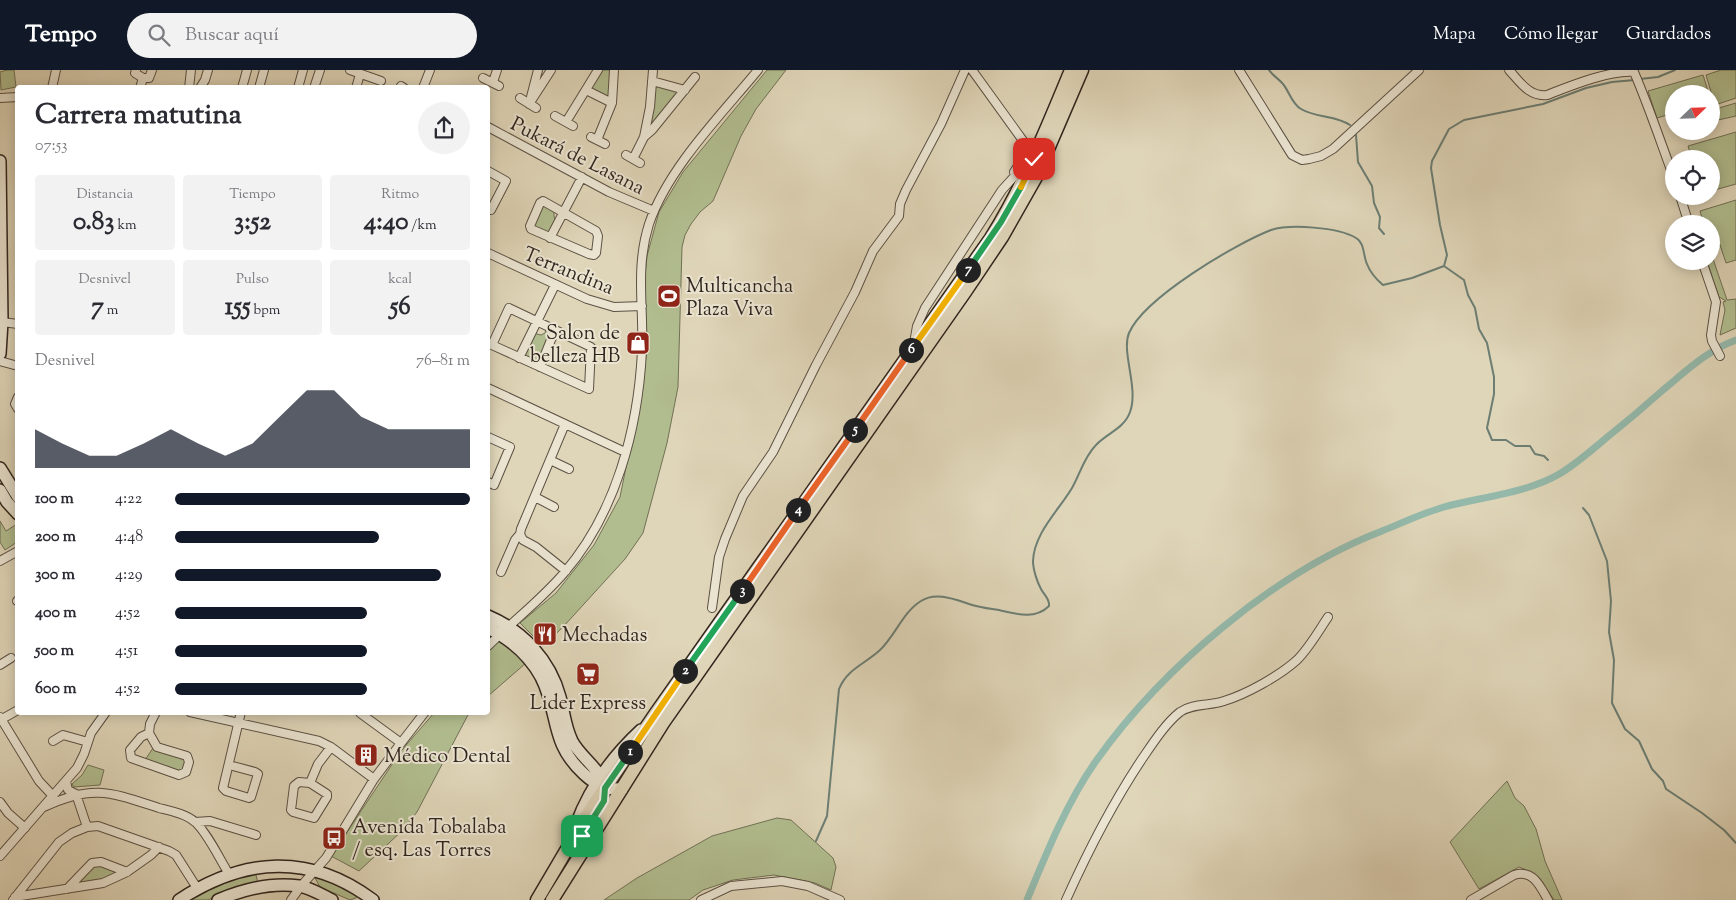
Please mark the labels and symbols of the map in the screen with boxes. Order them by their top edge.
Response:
north arrow [1665,85,1720,140]
street label: Pukará de Lasana [505,111,649,204]
pin [1013,138,1055,180]
street label: Terrandina [518,241,618,304]
pin: 7 [956,258,980,282]
place label: Multicancha Plaza Viva [686,273,793,325]
sports icon: Multicancha Plaza Viva [656,283,682,309]
place label: Salon de belleza HB [530,320,620,372]
shop icon: Salon de belleza HB [625,330,651,356]
pin: 6 [898,338,924,362]
pin: 5 [842,418,868,442]
pin: 4 [786,498,810,522]
pin: 3 [730,578,754,604]
restaurant icon: Mechadas [532,621,558,647]
place label: Mechadas [562,622,648,651]
pin: 2 [672,658,698,684]
supermarket icon: Lider Express [575,661,601,687]
place label: Lider Express [530,690,646,719]
pin: 1 [618,740,642,764]
building icon: Médico Dental [353,742,379,768]
place label: Médico Dental [384,743,511,772]
place label: Avenida Tobalaba / esq. Las Torres [352,814,507,866]
pin [561,815,603,857]
bus stop icon: Avenida Tobalaba / esq. Las Torres [321,825,347,851]

